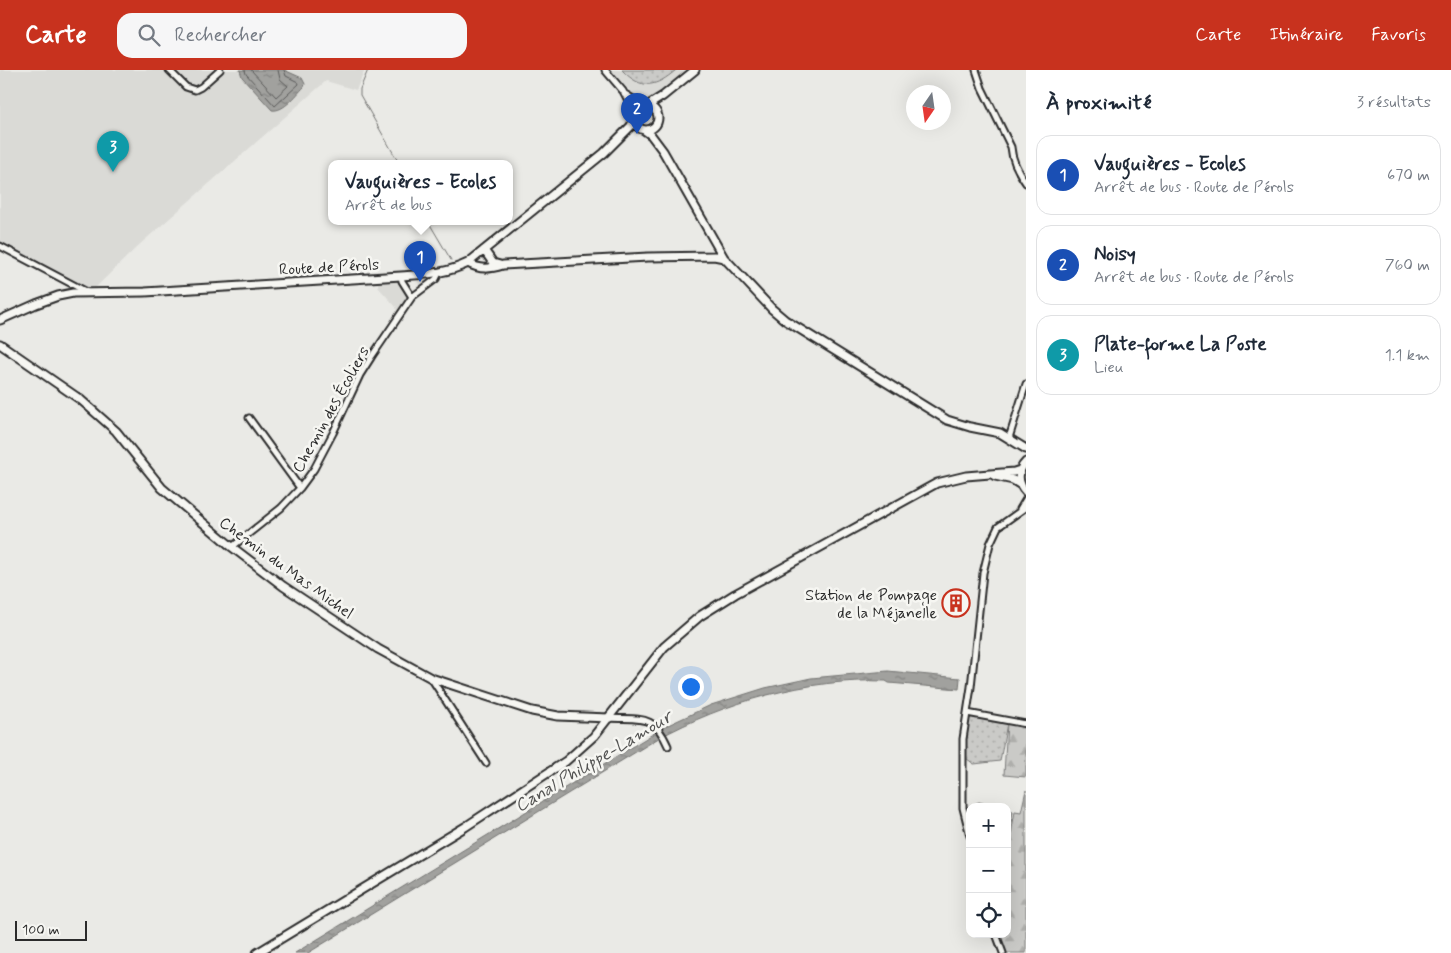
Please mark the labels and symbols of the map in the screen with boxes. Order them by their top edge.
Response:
north arrow [906,85,951,130]
pin: 2 [621,93,653,134]
pin: 3 [97,131,129,172]
pin: 1 [404,241,436,282]
street label: Route de Pérols [278,254,380,281]
street label: Chemin des Écoliers [288,343,375,477]
street label: Chemin du Mas Michel [215,512,358,624]
place label: Station de Pompage de la Méjanelle [805,585,937,624]
building icon: Station de Pompage de la Méjanelle [941,588,971,618]
your location [678,674,704,700]
water label: Canal Philippe-Lamour [510,704,679,818]
scale bar [15,918,88,941]

